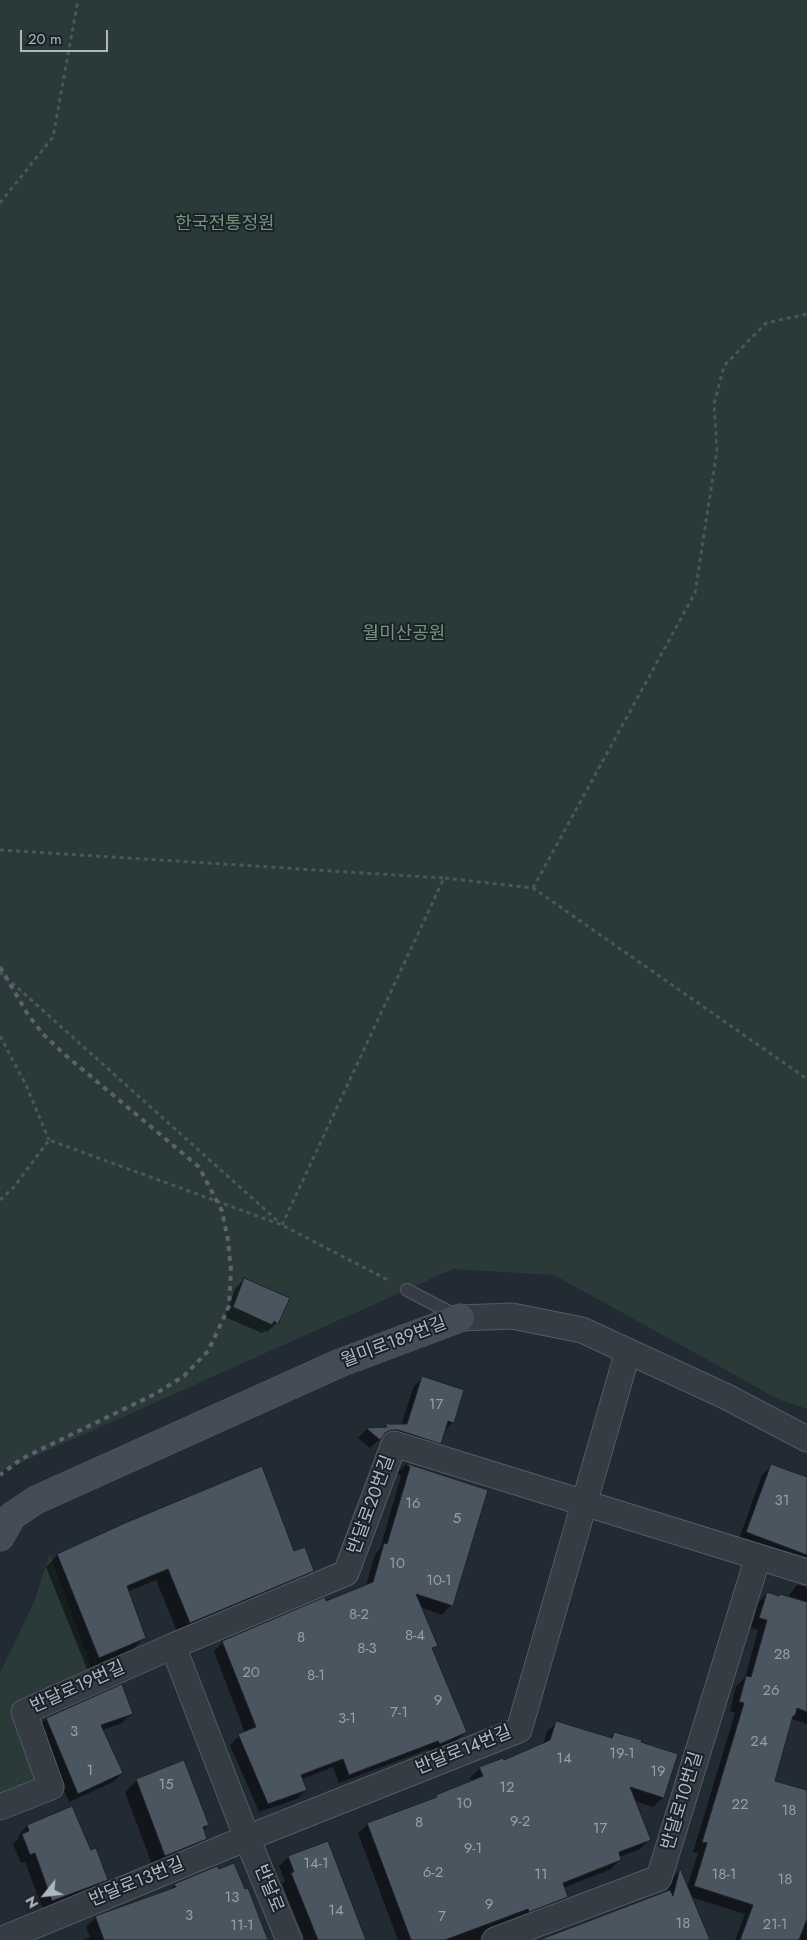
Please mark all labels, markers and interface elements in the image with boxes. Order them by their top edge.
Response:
scale bar [22,20,110,52]
text: 20 m [28,28,62,50]
park label: 한국전통정원 [175,214,275,236]
park label: 월미산공원 [363,624,445,646]
street label: 월미로189번길 [338,1313,450,1373]
house number: 17 [429,1396,443,1414]
street label: 반달로20번길 [344,1453,400,1557]
house number: 31 [775,1492,789,1510]
house number: 16 [405,1495,421,1513]
house number: 5 [453,1510,461,1528]
house number: 10 [389,1555,405,1573]
house number: 10-1 [426,1572,452,1590]
house number: 8-2 [349,1606,369,1624]
house number: 8-4 [405,1627,425,1645]
house number: 8 [297,1629,305,1647]
house number: 8-3 [357,1640,377,1658]
house number: 28 [774,1646,790,1664]
street label: 반달로19번길 [27,1658,129,1718]
house number: 20 [242,1664,260,1682]
house number: 8-1 [307,1667,325,1685]
house number: 26 [762,1682,780,1700]
house number: 9 [434,1692,442,1710]
house number: 7-1 [390,1704,408,1722]
house number: 3-1 [338,1710,356,1728]
street label: 반달로14번길 [413,1722,515,1780]
house number: 3 [70,1723,78,1741]
house number: 24 [750,1733,768,1751]
house number: 19-1 [609,1745,635,1763]
street label: 반달로10번길 [658,1749,708,1853]
house number: 14 [556,1750,572,1768]
house number: 1 [87,1762,93,1780]
house number: 19 [650,1763,666,1781]
house number: 15 [158,1776,174,1794]
house number: 12 [499,1779,515,1797]
house number: 10 [456,1795,472,1813]
house number: 22 [731,1796,749,1814]
house number: 18 [782,1802,796,1820]
house number: 9-2 [510,1813,530,1831]
house number: 8 [415,1814,423,1832]
house number: 17 [593,1820,607,1838]
house number: 9-1 [464,1840,482,1858]
street label: 반달로13번길 [86,1854,188,1912]
house number: 14-1 [303,1855,329,1873]
street label: 반달로 [249,1862,287,1916]
house number: 6-2 [423,1864,443,1882]
house number: 11 [534,1866,548,1884]
house number: 18-1 [712,1866,736,1884]
north arrow [20,1870,70,1920]
house number: 18 [778,1871,792,1889]
house number: 13 [225,1889,239,1907]
text: N [20,1893,43,1912]
house number: 9 [485,1896,493,1914]
house number: 14 [328,1902,344,1920]
house number: 3 [185,1907,193,1925]
house number: 7 [438,1908,446,1926]
house number: 18 [676,1915,690,1933]
house number: 21-1 [762,1916,788,1934]
house number: 11-1 [230,1917,254,1935]

